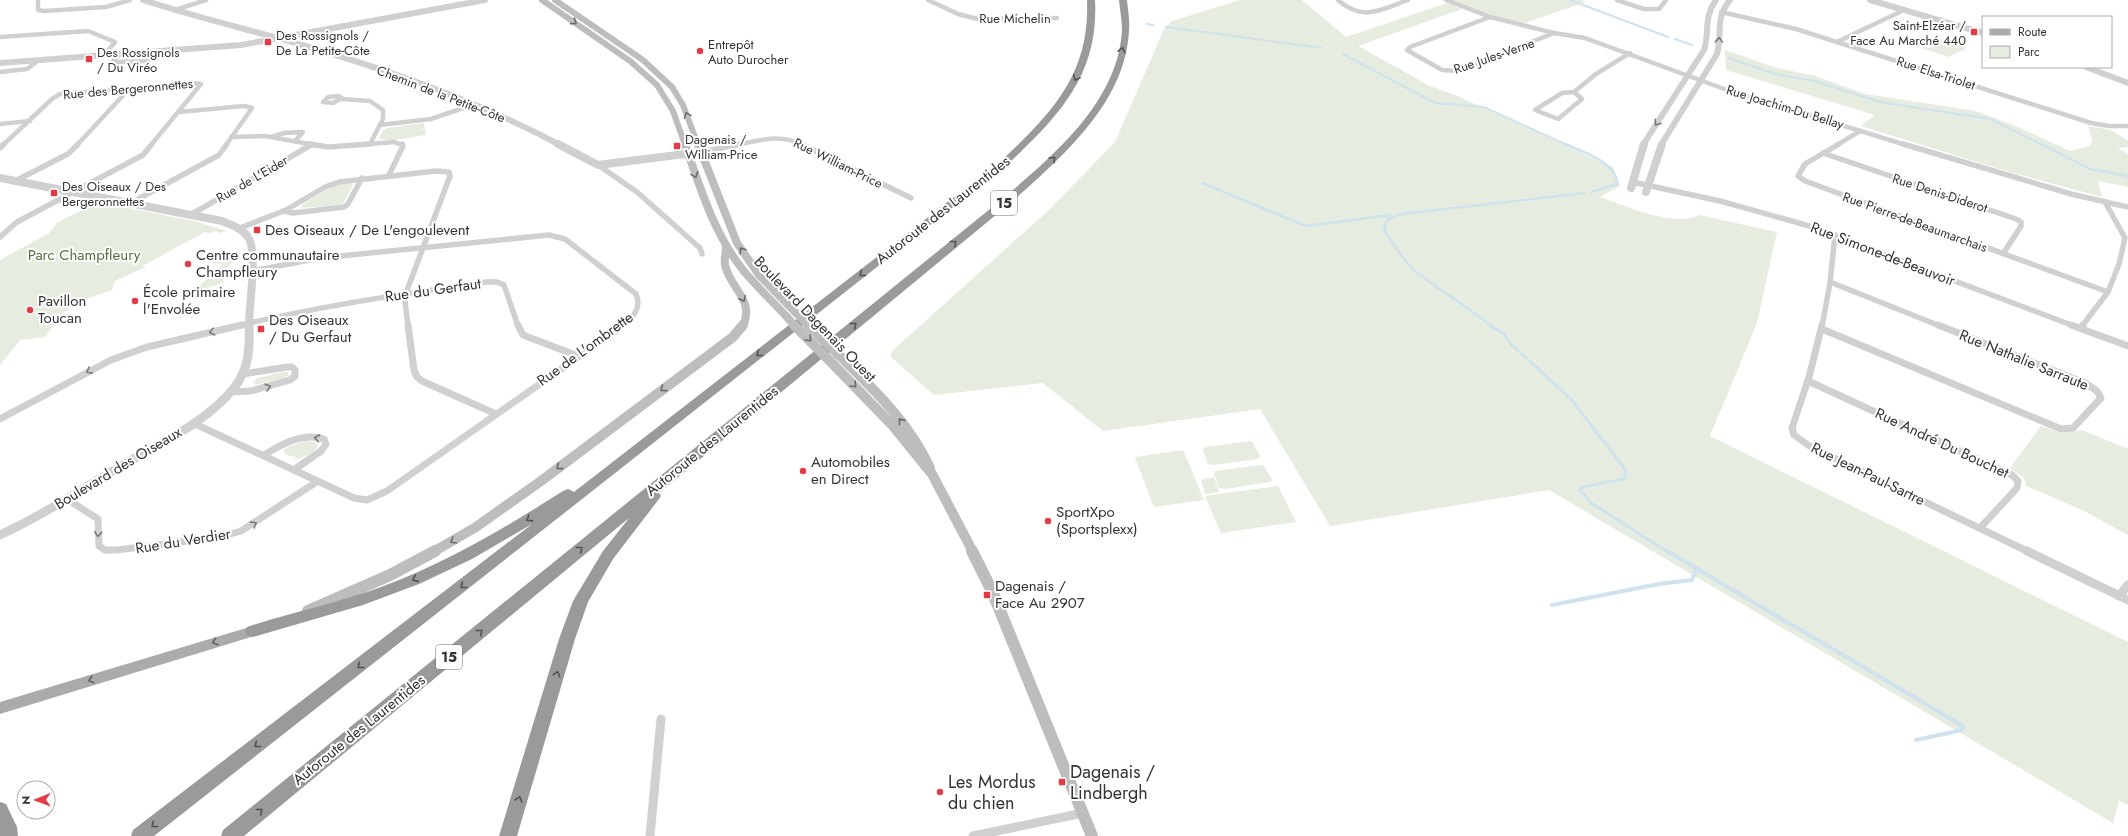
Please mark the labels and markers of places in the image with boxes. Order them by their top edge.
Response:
place label: Saint-Elzéar / Face Au Marché 440 [1850,16,1966,50]
place label: Des Rossignols / De La Petite-Côte [276,26,370,60]
marker: Saint-Elzéar / Face Au Marché 440 [1969,27,1979,37]
place label: Entrepôt Auto Durocher [708,35,789,69]
marker: Des Rossignols / De La Petite-Côte [263,37,273,47]
place label: Des Rossignols / Du Viréo [97,43,179,77]
marker: Entrepôt Auto Durocher [695,46,705,56]
marker: Des Rossignols / Du Viréo [84,54,94,64]
place label: Dagenais / William-Price [685,130,758,164]
marker: Dagenais / William-Price [672,141,682,151]
place label: Des Oiseaux / Des Bergeronnettes [62,177,166,211]
marker: Des Oiseaux / Des Bergeronnettes [49,188,59,198]
place label: Des Oiseaux / De L'engoulevent [265,219,470,241]
marker: Des Oiseaux / De L'engoulevent [252,225,262,235]
place label: Centre communautaire Champfleury [196,244,340,283]
marker: Centre communautaire Champfleury [183,259,193,269]
place label: École primaire l'Envolée [143,281,236,320]
place label: Pavillon Toucan [38,290,86,329]
marker: École primaire l'Envolée [130,296,140,306]
marker: Pavillon Toucan [25,305,35,315]
place label: Des Oiseaux / Du Gerfaut [269,309,352,348]
marker: Des Oiseaux / Du Gerfaut [256,324,266,334]
place label: Automobiles en Direct [811,451,890,490]
marker: Automobiles en Direct [798,466,808,476]
place label: SportXpo (Sportsplexx) [1056,501,1138,540]
marker: SportXpo (Sportsplexx) [1043,516,1053,526]
place label: Dagenais / Face Au 2907 [995,575,1085,614]
marker: Dagenais / Face Au 2907 [982,590,992,600]
place label: Dagenais / Lindbergh [1070,759,1155,806]
place label: Les Mordus du chien [948,769,1036,816]
marker: Dagenais / Lindbergh [1057,777,1067,787]
marker: Les Mordus du chien [935,787,945,797]

